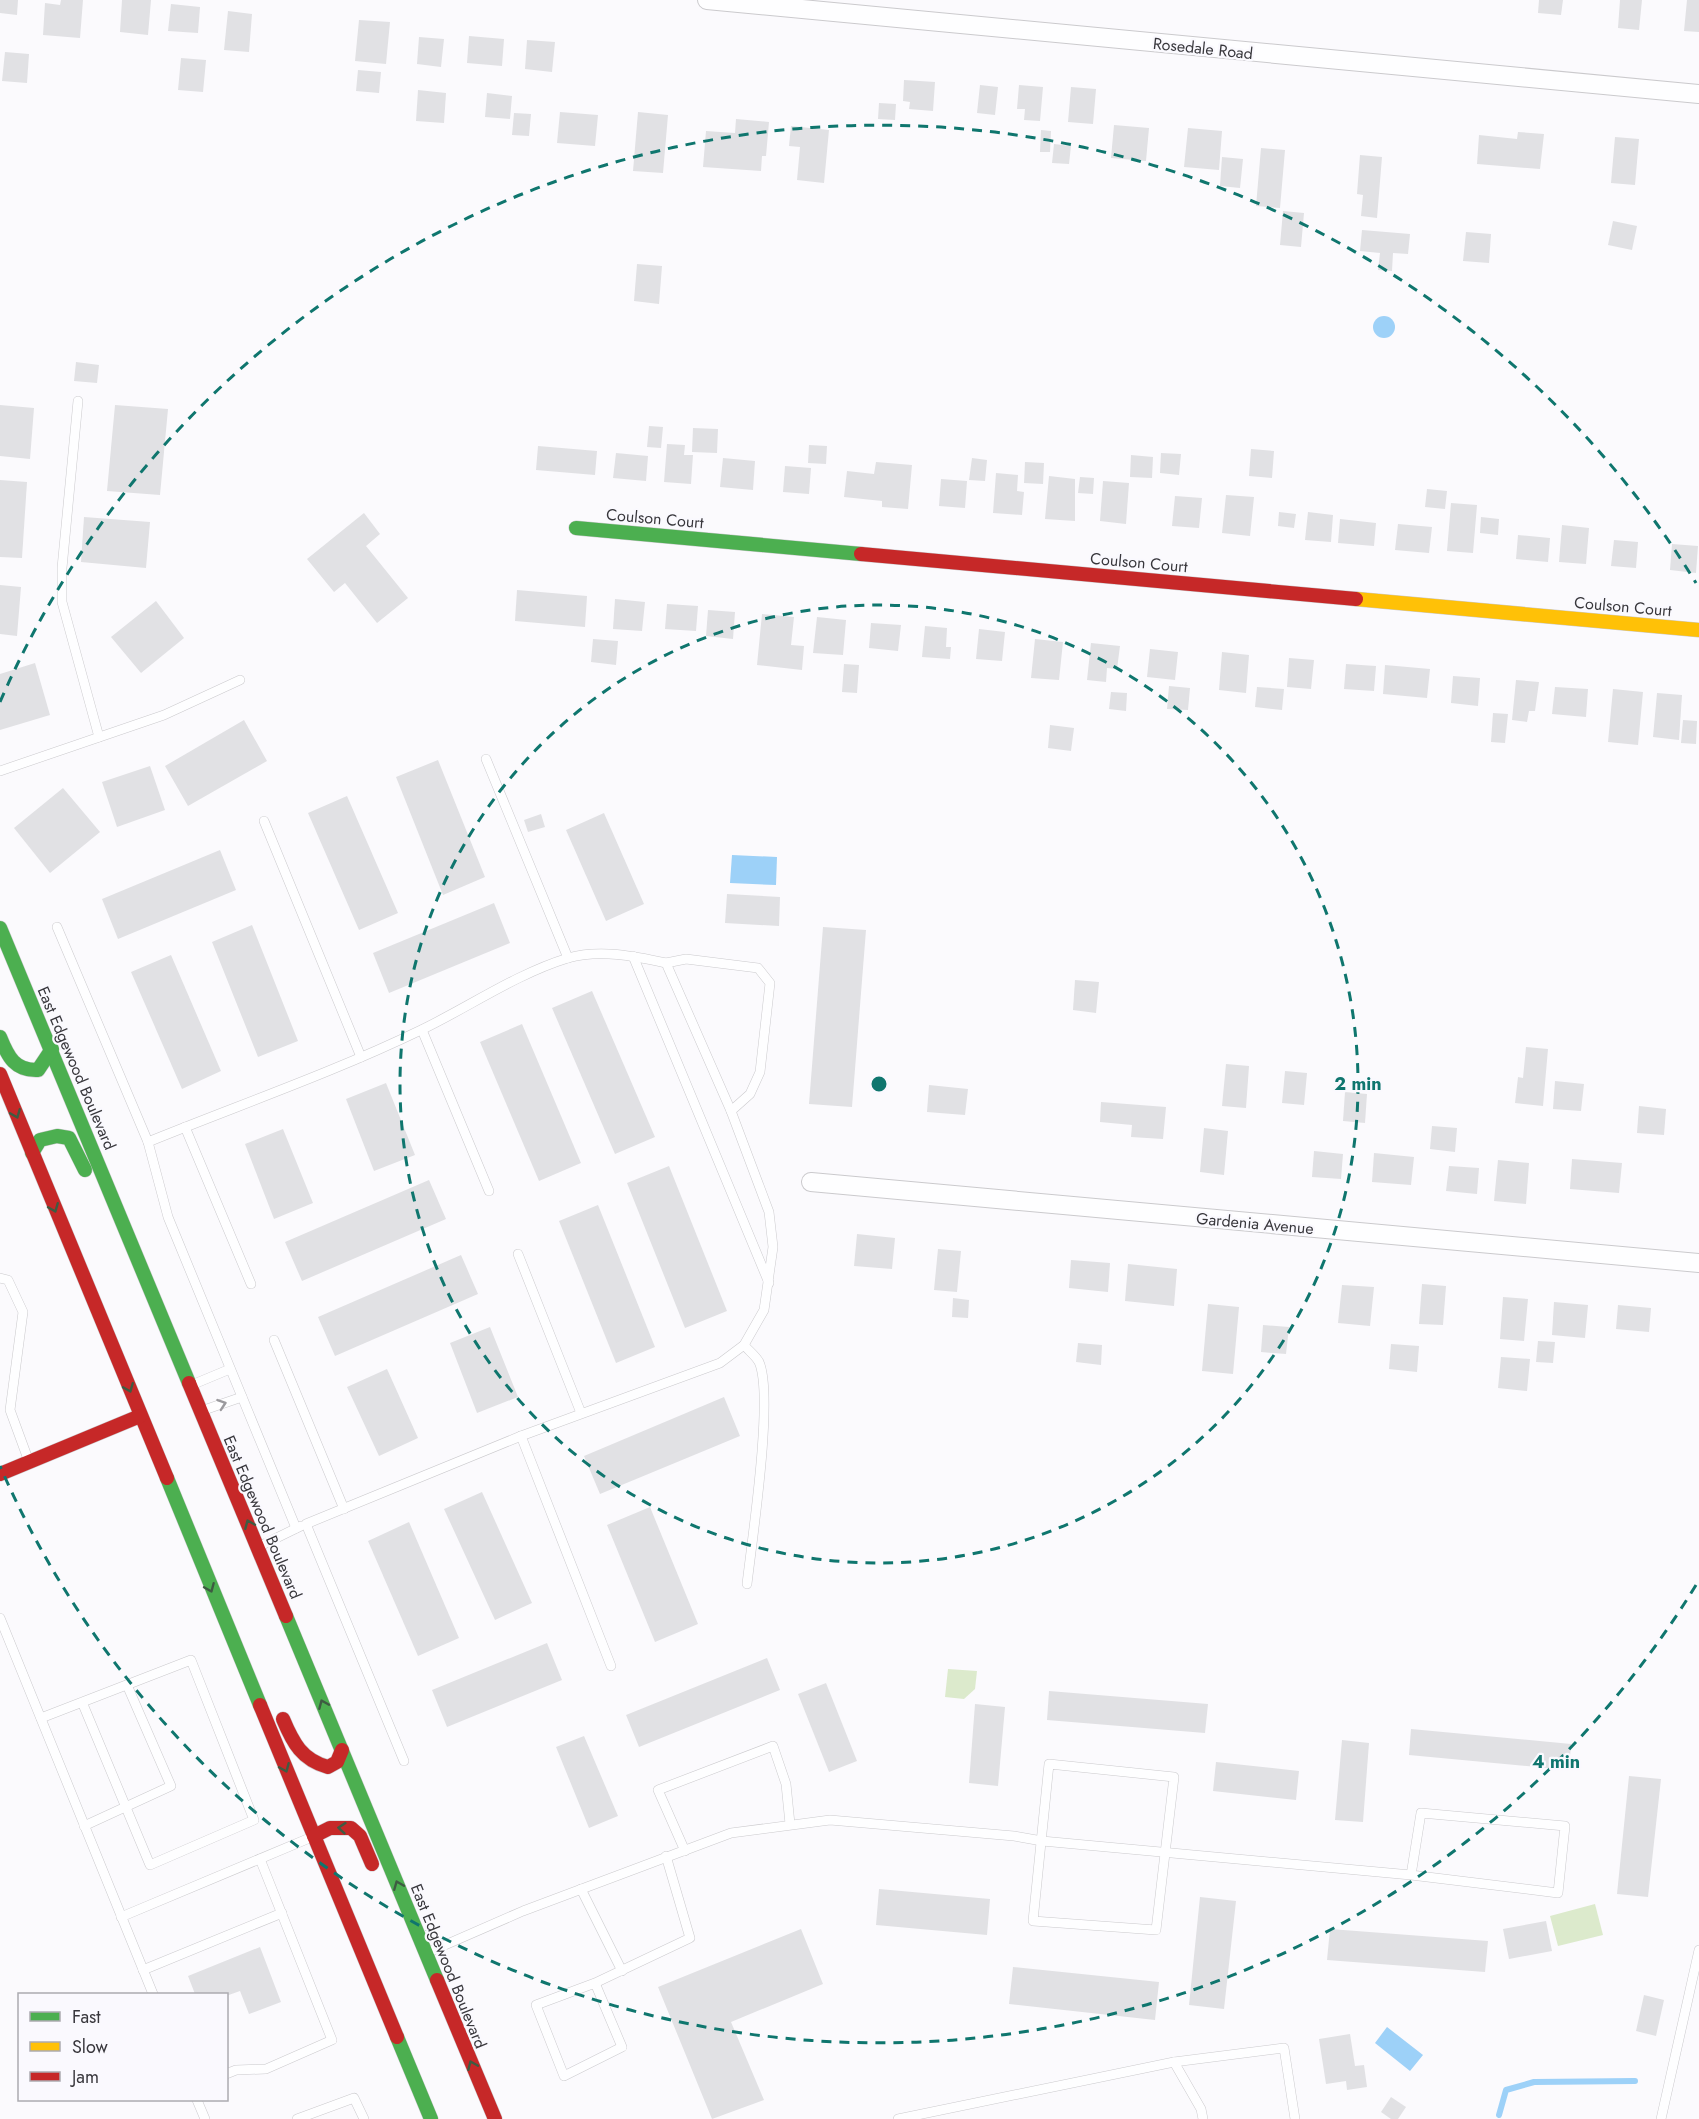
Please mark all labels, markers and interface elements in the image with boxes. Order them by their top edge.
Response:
street label: Rosedale Road [1152,32,1254,65]
street label: Coulson Court [605,503,705,534]
street label: Coulson Court [1089,547,1189,578]
street label: Coulson Court [1573,591,1673,622]
street label: East Edgewood Boulevard [32,983,121,1154]
text: 2 min [1334,1071,1382,1097]
centre of rings [869,1074,889,1094]
one-way arrow [9,1108,21,1119]
one-way arrow [47,1201,59,1212]
street label: Gardenia Avenue [1195,1207,1315,1240]
one-way arrow [122,1382,134,1393]
one-way arrow [216,1398,227,1411]
street label: East Edgewood Boulevard [218,1432,307,1603]
one-way arrow [244,1520,256,1531]
one-way arrow [203,1581,215,1592]
one-way arrow [318,1700,330,1711]
text: 4 min [1532,1749,1580,1775]
one-way arrow [278,1761,290,1772]
one-way arrow [337,1822,347,1835]
one-way arrow [393,1880,405,1891]
street label: East Edgewood Boulevard [405,1880,492,2052]
legend [18,1993,228,2101]
text: Fast [72,2004,101,2030]
text: Slow [72,2034,109,2060]
one-way arrow [467,2060,479,2071]
text: Jam [70,2064,99,2090]

